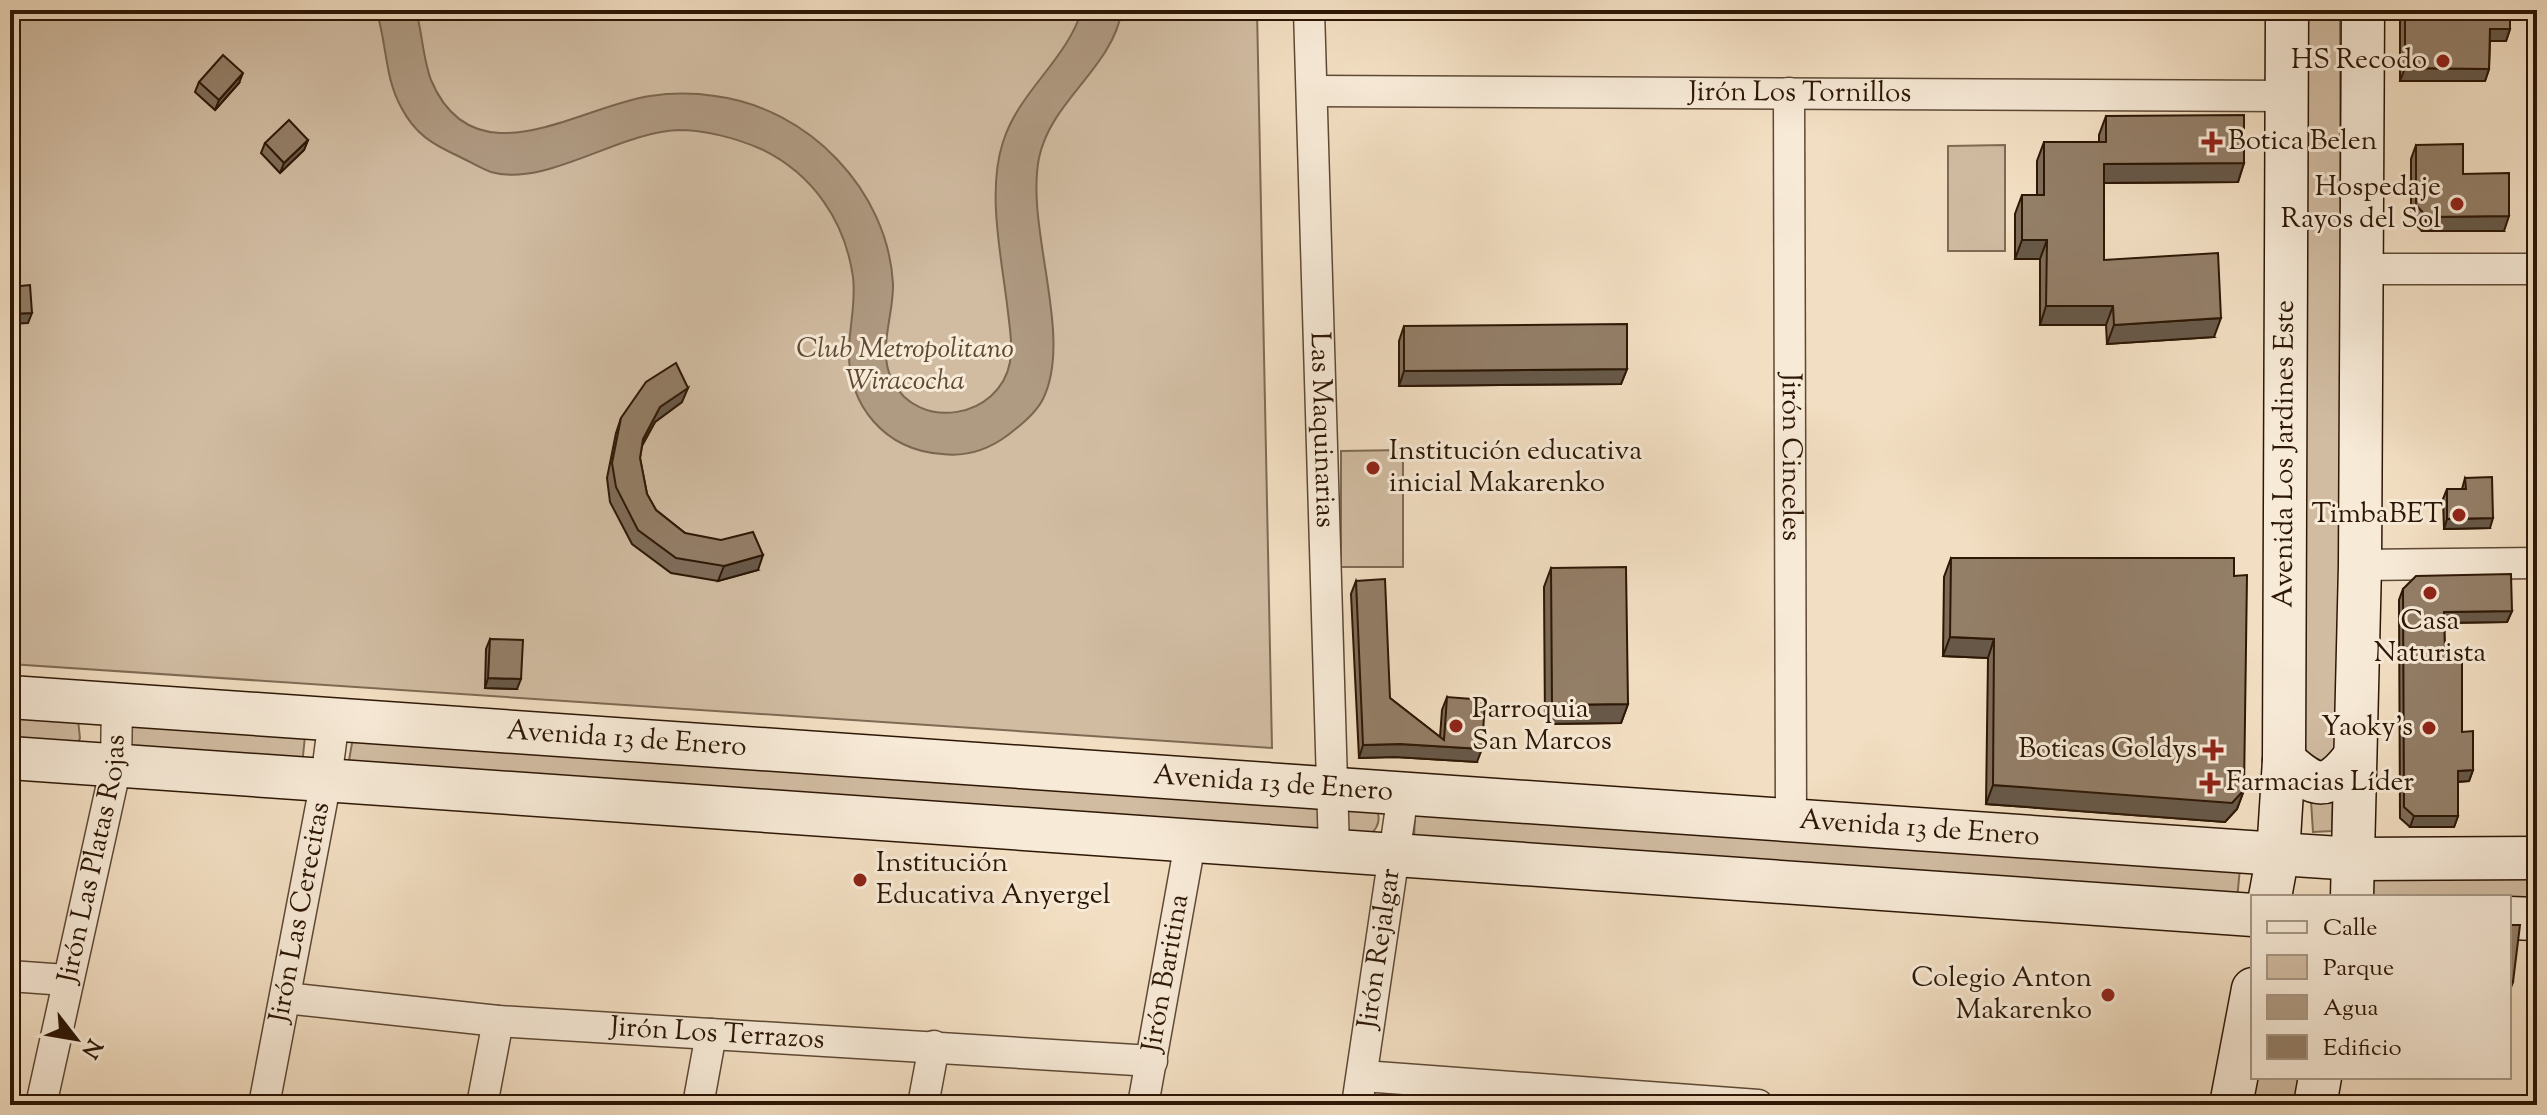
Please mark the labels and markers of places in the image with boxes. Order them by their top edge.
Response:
place label: HS Recodo [2291,41,2427,81]
marker: HS Recodo [2434,52,2452,70]
place label: Botica Belen [2228,122,2377,162]
marker: Botica Belen [2203,133,2221,151]
place label: Hospedaje Rayos del Sol [2281,168,2441,240]
marker: Hospedaje Rayos del Sol [2448,195,2466,213]
place label: Institución educativa inicial Makarenko [1389,432,1642,504]
marker: Institución educativa inicial Makarenko [1364,459,1382,477]
place label: TimbaBET [2311,495,2443,535]
marker: TimbaBET [2450,506,2468,524]
marker: Casa Naturista [2421,584,2439,602]
place label: Casa Naturista [2374,602,2486,674]
place label: Parroquia San Marcos [1472,690,1612,762]
place label: Yaoky's [2321,708,2413,748]
marker: Parroquia San Marcos [1447,717,1465,735]
marker: Yaoky's [2420,719,2438,737]
place label: Boticas Goldys [2018,730,2197,770]
marker: Boticas Goldys [2204,741,2222,759]
place label: Farmacias Líder [2226,763,2415,803]
marker: Farmacias Líder [2201,774,2219,792]
place label: Institución Educativa Anyergel [876,844,1111,916]
marker: Institución Educativa Anyergel [851,871,869,889]
place label: Colegio Anton Makarenko [1911,959,2092,1031]
marker: Colegio Anton Makarenko [2099,986,2117,1004]

